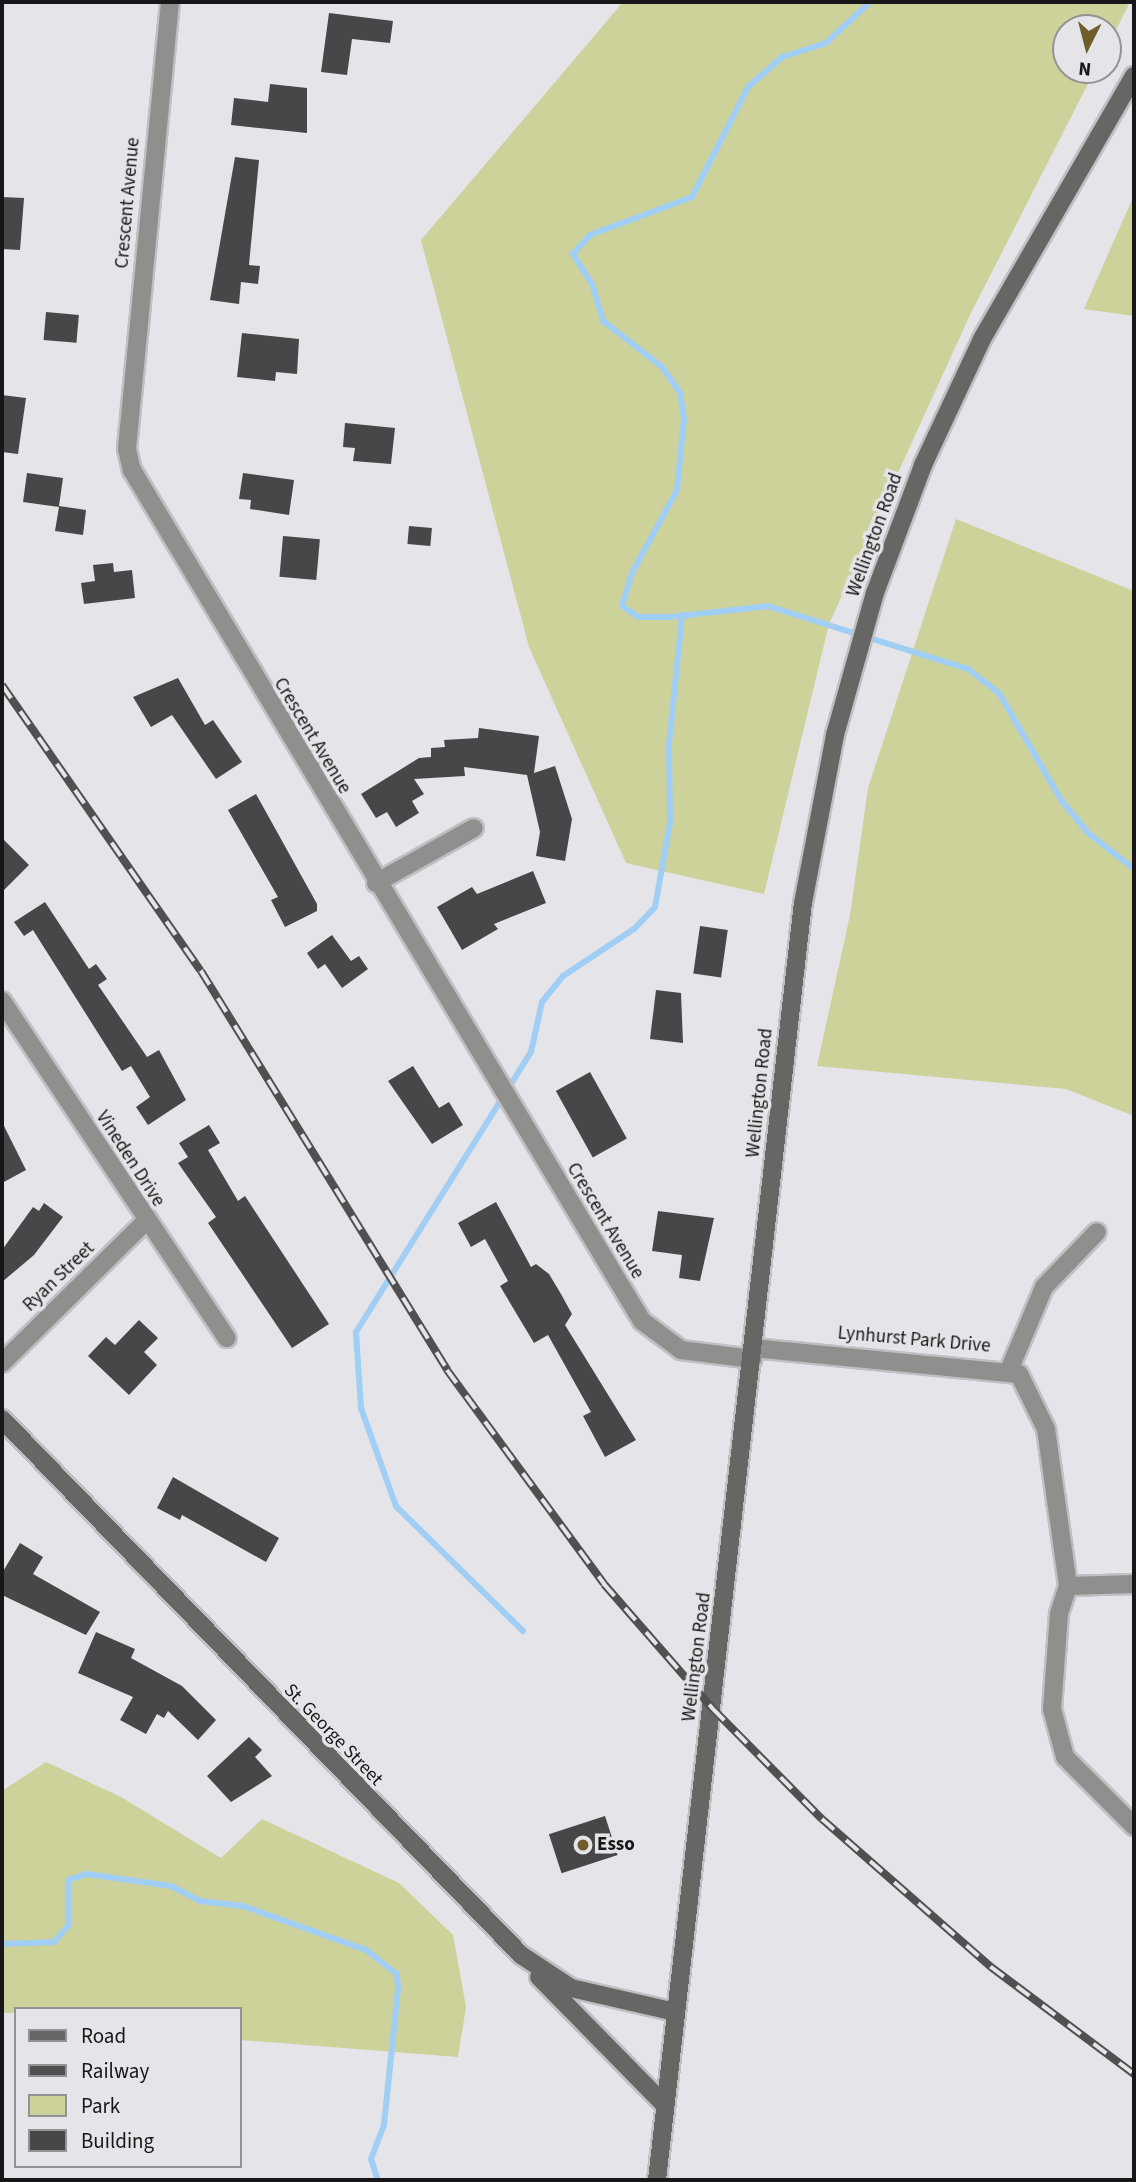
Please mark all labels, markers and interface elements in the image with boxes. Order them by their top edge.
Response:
north arrow [1052,14,1122,84]
text: N [1077,54,1093,82]
street label: Crescent Avenue [111,137,145,269]
street label: Wellington Road [842,470,908,600]
street label: Crescent Avenue [268,674,356,798]
street label: Wellington Road [742,1027,778,1159]
street label: Vineden Drive [91,1107,169,1211]
street label: Crescent Avenue [561,1159,649,1283]
street label: Ryan Street [18,1237,100,1317]
street label: Lynhurst Park Drive [837,1322,991,1358]
street label: Wellington Road [678,1591,716,1723]
street label: St. George Street [279,1679,387,1791]
place label: Esso [597,1834,635,1856]
marker: Esso [575,1837,591,1853]
legend [14,2007,242,2168]
text: Road [81,2021,126,2051]
text: Railway [81,2056,149,2086]
text: Park [81,2091,120,2121]
text: Building [81,2126,154,2156]

